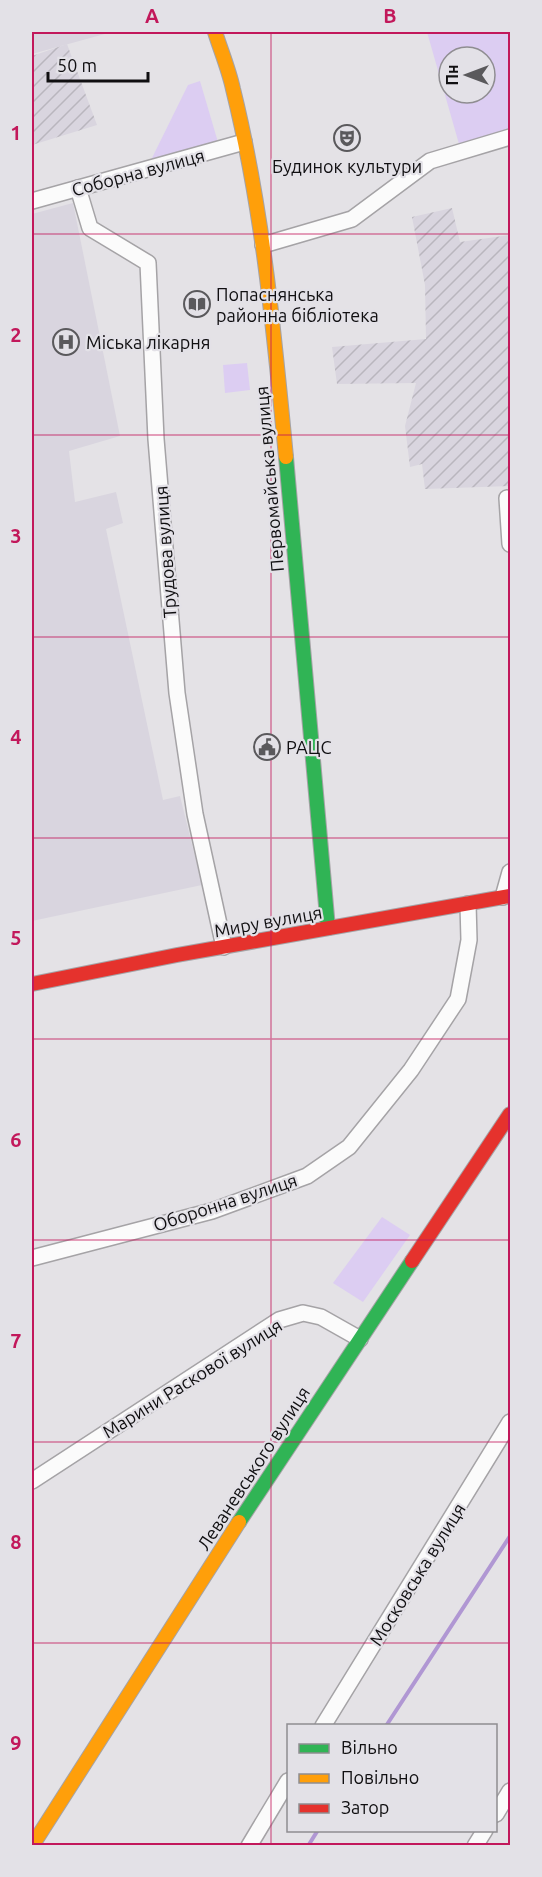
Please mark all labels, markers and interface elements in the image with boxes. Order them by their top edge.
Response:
text: A [145,4,159,27]
text: B [383,4,397,27]
scale bar [48,45,148,83]
north arrow [437,45,497,105]
text: 50 m [57,55,97,75]
text: Пн [443,65,461,85]
text: 1 [10,121,22,144]
theatre icon: Будинок культури [332,123,362,153]
street label: Соборна вулиця [69,145,207,199]
place label: Будинок культури [272,156,422,176]
place label: Попаснянська районна бібліотека [216,284,379,325]
library icon: Попаснянська районна бібліотека [182,289,212,319]
text: 2 [10,323,22,346]
hospital icon: Міська лікарня [51,327,81,357]
place label: Міська лікарня [86,332,210,352]
street label: Первомайська вулиця [251,385,287,573]
street label: Трудова вулиця [150,485,180,619]
text: 3 [10,524,22,547]
text: 4 [10,725,22,748]
public building icon: РАЦС [252,732,282,762]
place label: РАЦС [286,737,331,757]
street label: Миру вулиця [212,902,324,940]
text: 5 [10,926,22,949]
text: 6 [10,1128,22,1151]
street label: Оборонна вулиця [151,1169,299,1235]
street label: Марини Раскової вулиця [99,1315,285,1441]
text: 7 [10,1329,22,1352]
street label: Леваневського вулиця [193,1383,313,1553]
street label: Московська вулиця [365,1499,469,1649]
text: 8 [10,1530,22,1553]
legend [287,1724,497,1832]
text: 9 [10,1731,22,1754]
text: Вільно [341,1737,398,1757]
text: Повільно [341,1767,419,1787]
text: Затор [341,1797,389,1817]

